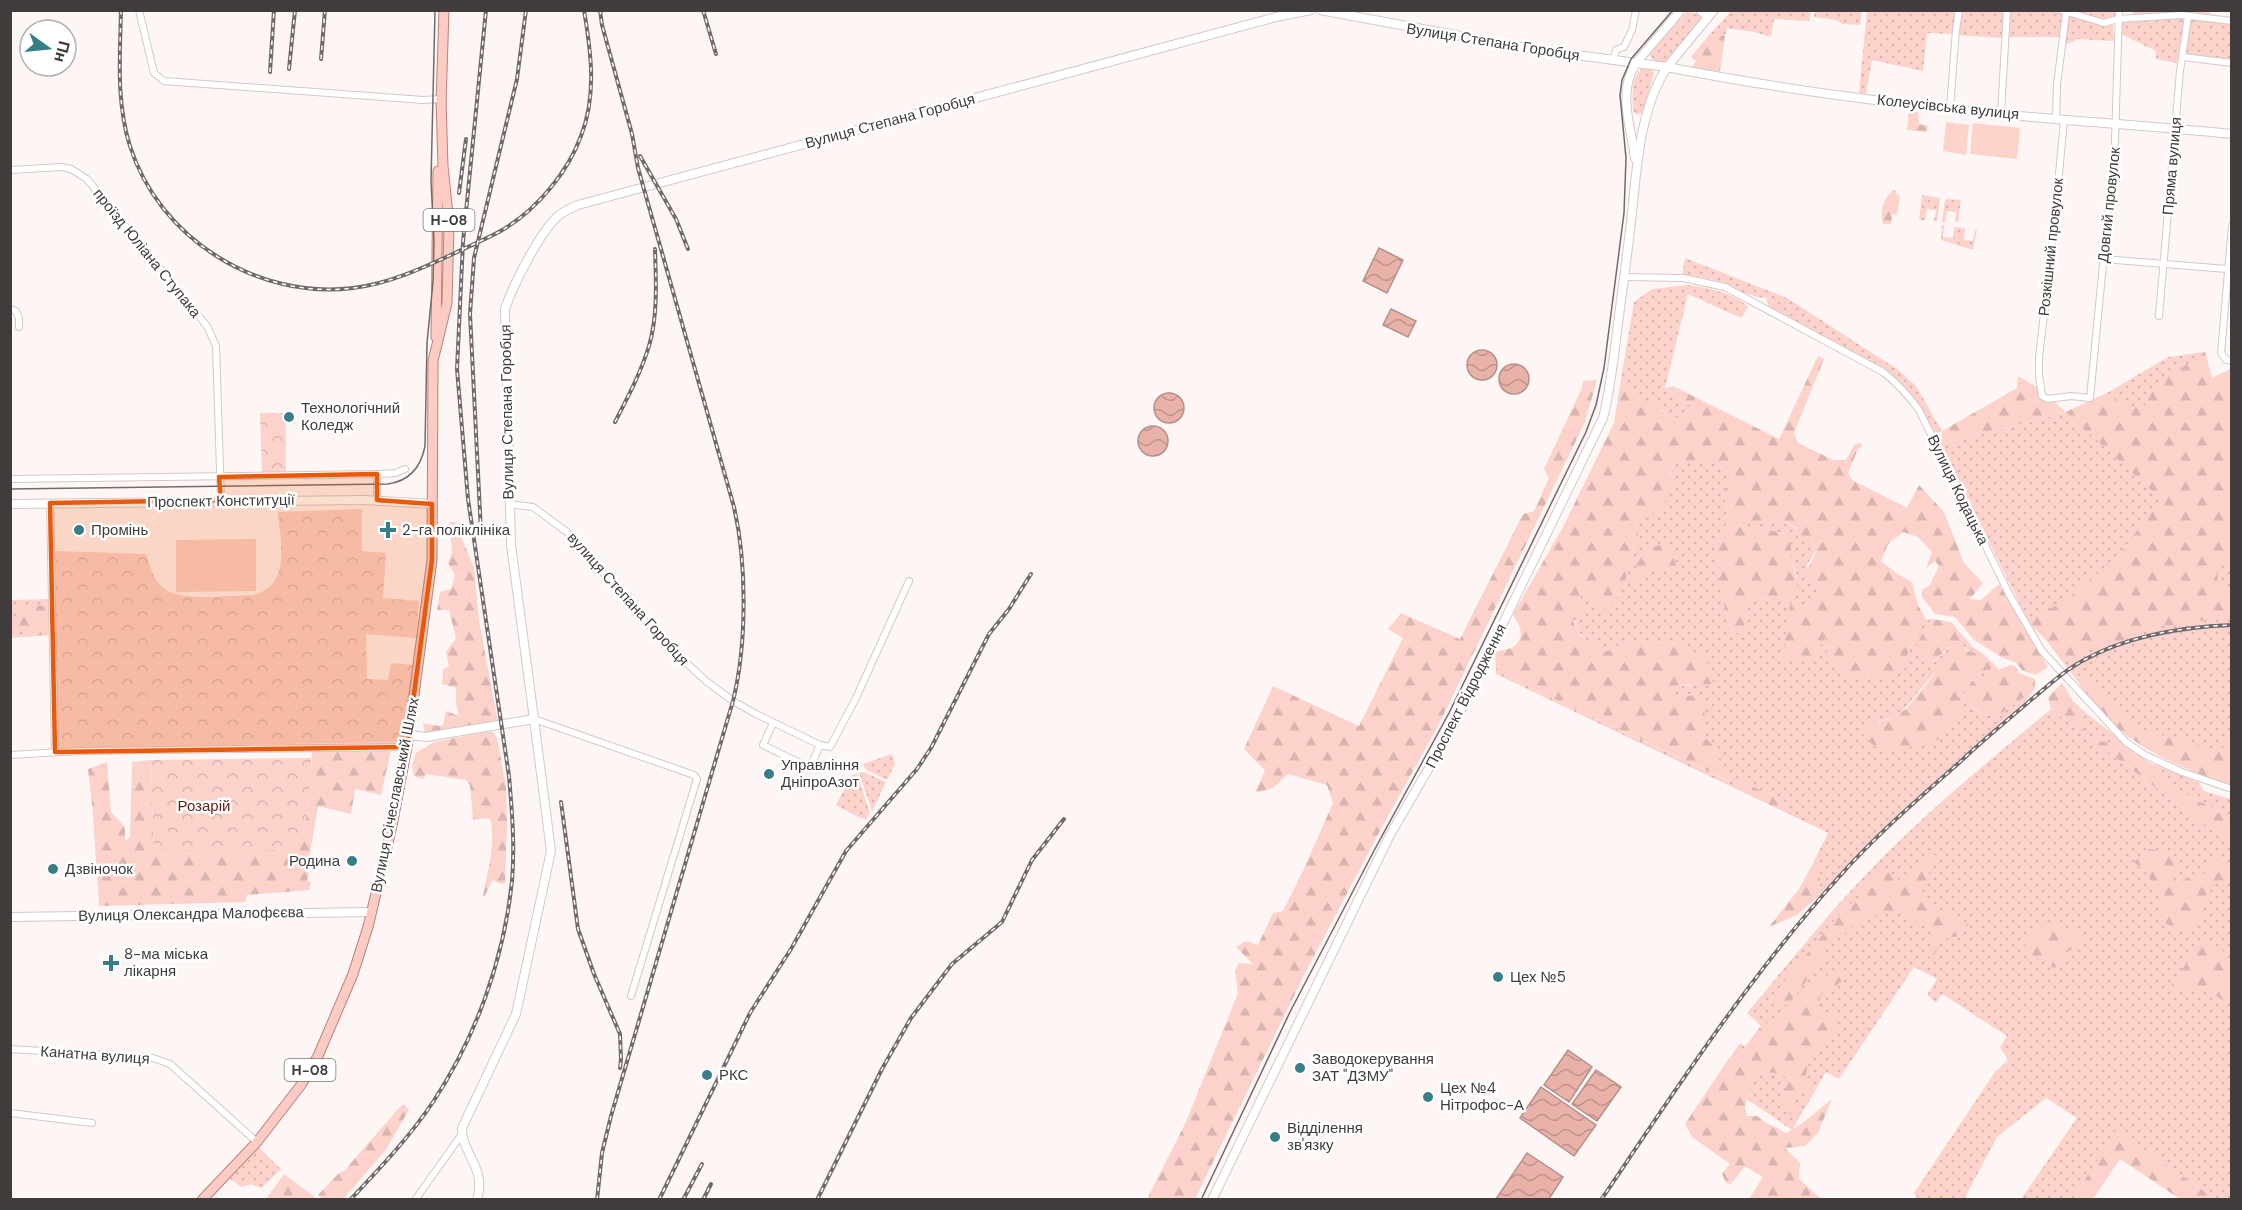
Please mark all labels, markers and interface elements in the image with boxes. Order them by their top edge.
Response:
north arrow [18,18,78,78]
street label: Вулиця Степана Горобця [1405,18,1581,66]
text: Пн [49,39,75,65]
street label: Вулиця Степана Горобця [803,89,977,153]
street label: Колеусівська вулиця [1876,90,2020,124]
street label: Пряма вулиця [2158,116,2186,216]
street label: Довгий провулок [2093,146,2125,264]
street label: Розкішний провулок [2034,177,2068,317]
street label: проїзд Юліана Ступака [89,184,206,322]
road number: Н-08 [424,209,474,231]
street label: Вулиця Степана Горобця [495,324,519,500]
place label: Технологічний Коледж [301,398,400,435]
marker: Технологічний Коледж [282,410,296,424]
street label: Вулиця Кодацька [1923,432,1994,549]
street label: Проспект Конституції [147,490,296,512]
place label: Промінь [91,520,148,540]
place label: 2-га поліклініка [402,520,511,540]
marker: 2-га поліклініка [379,521,397,539]
marker: Промінь [72,523,86,537]
street label: вулиця Степана Горобця [563,528,693,670]
street label: Проспект Відродження [1421,620,1511,772]
street label: Вулиця Січеславський Шлях [366,695,424,894]
place label: Управління ДніпроАзот [781,755,859,792]
marker: Управління ДніпроАзот [762,767,776,781]
park label: Розарій [178,796,230,816]
place label: Родина [289,851,341,871]
marker: Родина [345,854,359,868]
place label: Дзвіночок [65,859,133,879]
marker: Дзвіночок [46,862,60,876]
street label: Вулиця Олександра Малофєєва [78,902,305,926]
place label: 8-ма міська лікарня [124,944,209,981]
marker: 8-ма міська лікарня [102,954,120,972]
place label: Цех №5 [1510,967,1566,987]
marker: Цех №5 [1491,970,1505,984]
street label: Канатна вулиця [40,1041,150,1069]
place label: Заводокерування ЗАТ "ДЗМУ" [1312,1049,1434,1086]
road number: Н-08 [284,1059,336,1081]
marker: Заводокерування ЗАТ "ДЗМУ" [1293,1061,1307,1075]
place label: РКС [719,1065,749,1085]
marker: РКС [700,1068,714,1082]
place label: Цех №4 Нітрофос-А [1440,1078,1524,1115]
marker: Цех №4 Нітрофос-А [1421,1090,1435,1104]
place label: Відділення зв'язку [1287,1118,1363,1155]
marker: Відділення зв'язку [1268,1130,1282,1144]

